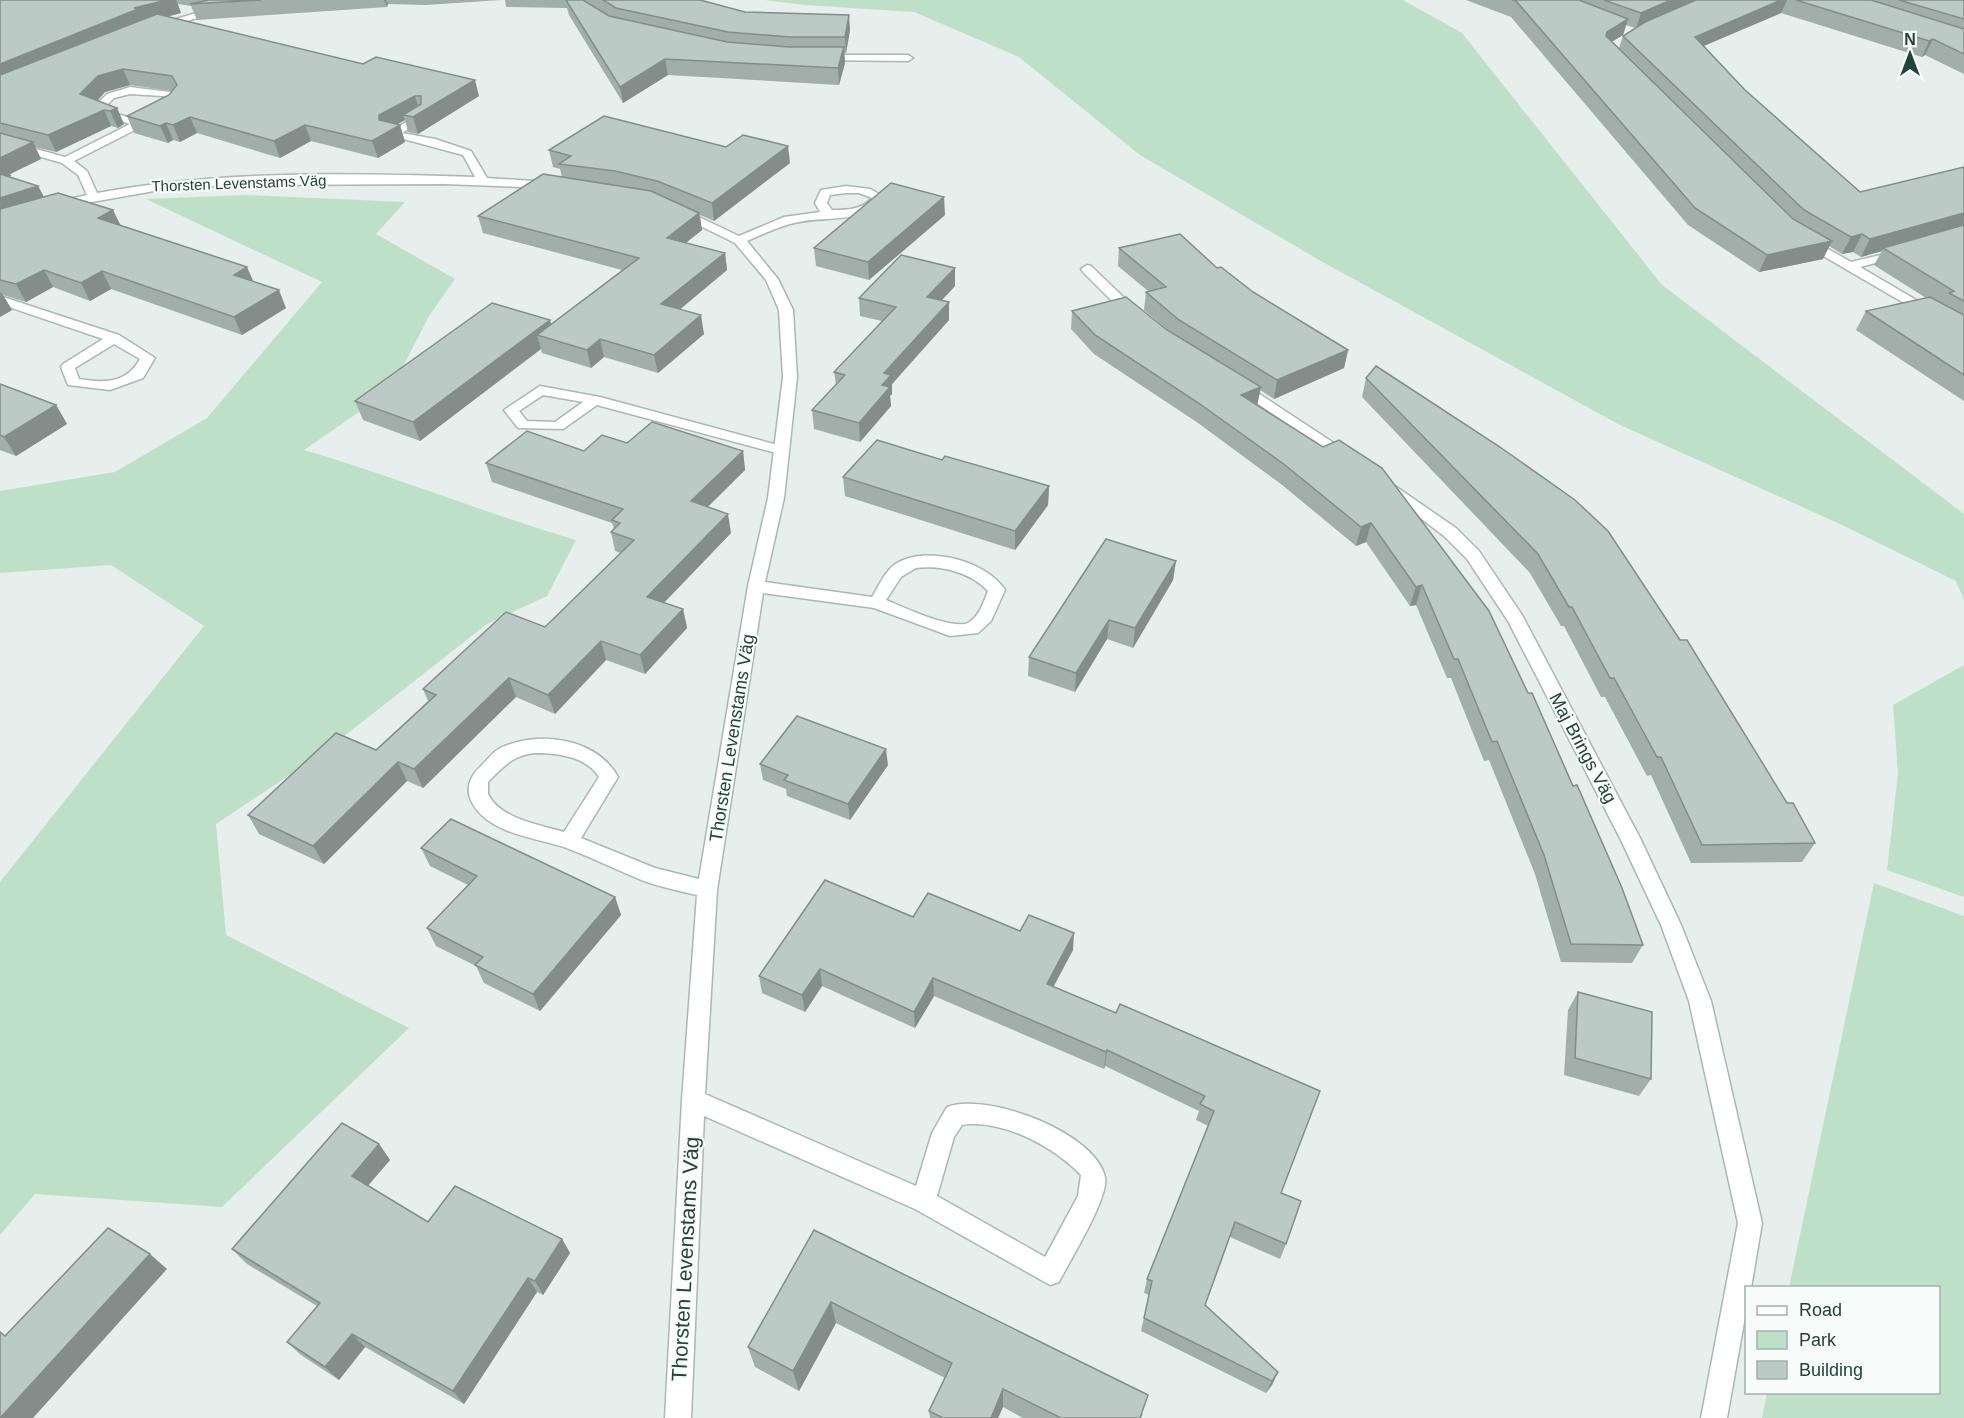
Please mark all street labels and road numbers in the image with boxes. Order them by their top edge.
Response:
street label: Thorsten Levenstams Väg [151,171,327,195]
street label: Thorsten Levenstams Väg [706,633,758,843]
street label: Maj Brings Väg [1546,689,1620,807]
street label: Thorsten Levenstams Väg [667,1136,703,1382]

